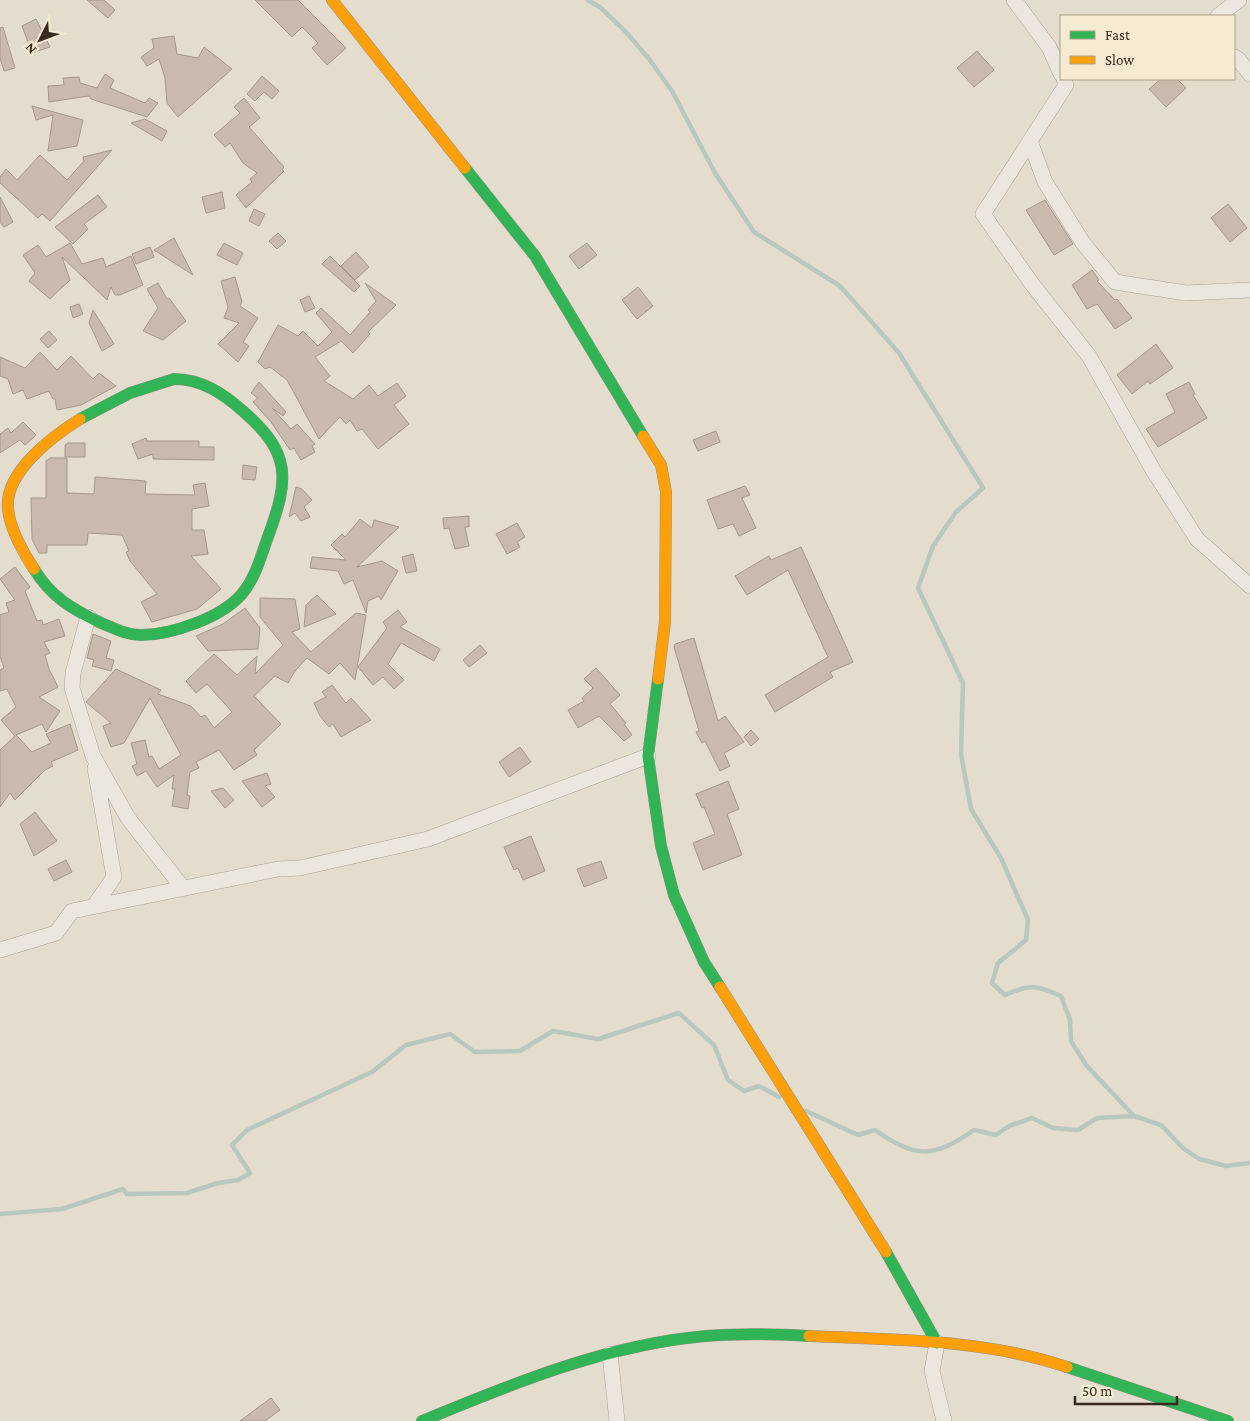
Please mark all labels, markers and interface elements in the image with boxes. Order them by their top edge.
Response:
north arrow [15,15,65,65]
legend [1060,15,1235,80]
text: Fast [1105,27,1131,43]
text: N [21,39,39,58]
text: Slow [1105,52,1135,68]
scale bar [1075,1374,1178,1406]
text: 50 m [1082,1383,1112,1399]

